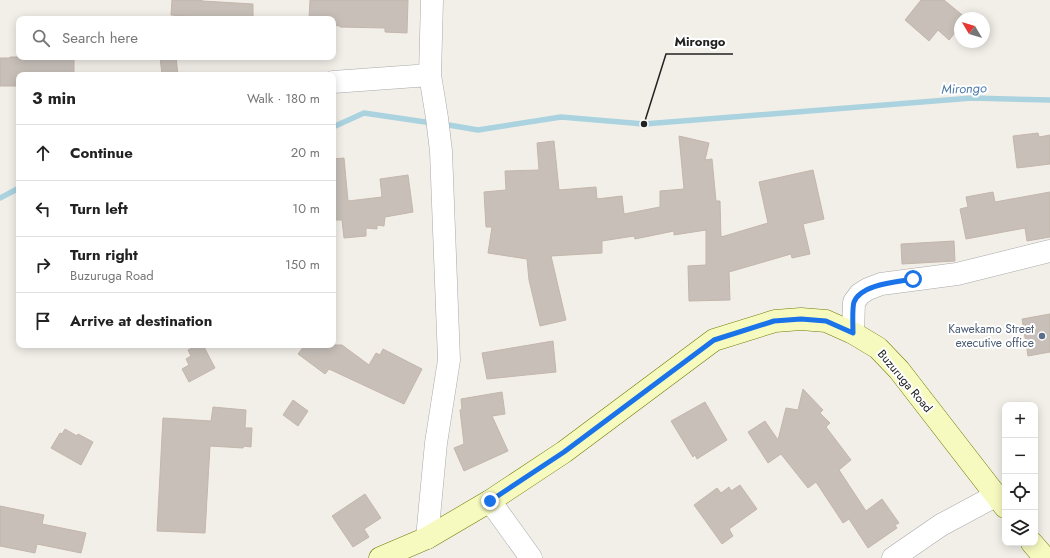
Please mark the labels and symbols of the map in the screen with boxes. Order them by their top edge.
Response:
north arrow [954,12,990,48]
callout: Mirongo [666,29,733,54]
text: Mirongo [674,32,726,51]
water label: Mirongo [941,78,987,99]
route start [904,270,922,288]
place label: Kawekamo Street executive office [948,320,1034,352]
marker: Kawekamo Street executive office [1037,331,1047,341]
street label: Buzuruga Road [873,346,937,416]
route end [481,492,499,510]

